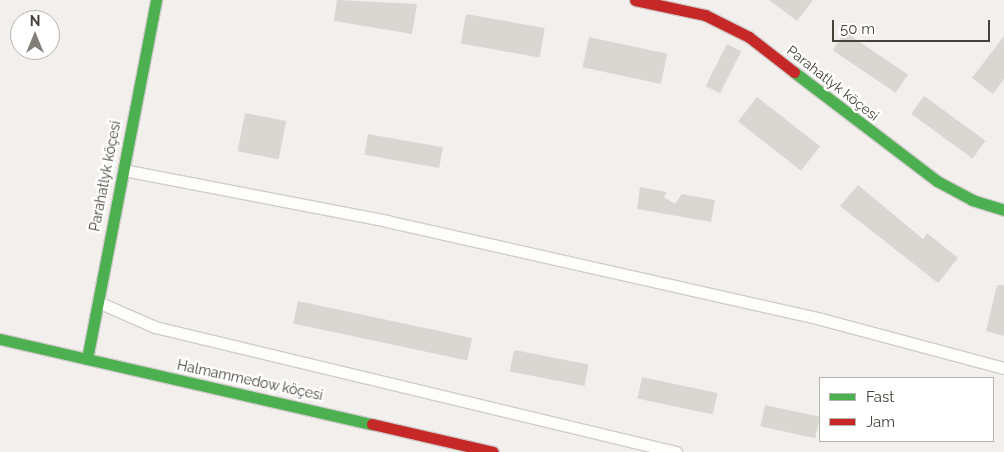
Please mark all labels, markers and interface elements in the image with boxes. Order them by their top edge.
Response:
north arrow [10,10,60,60]
scale bar [834,10,992,42]
text: N [30,13,40,29]
text: 50 m [840,20,875,38]
street label: Parahatlyk köçesi [784,42,882,124]
street label: Parahatlyk köçesi [86,119,124,233]
street label: Halmammedow köçesi [175,356,325,404]
legend [819,377,994,442]
text: Fast [866,388,894,406]
text: Jam [866,413,895,431]

